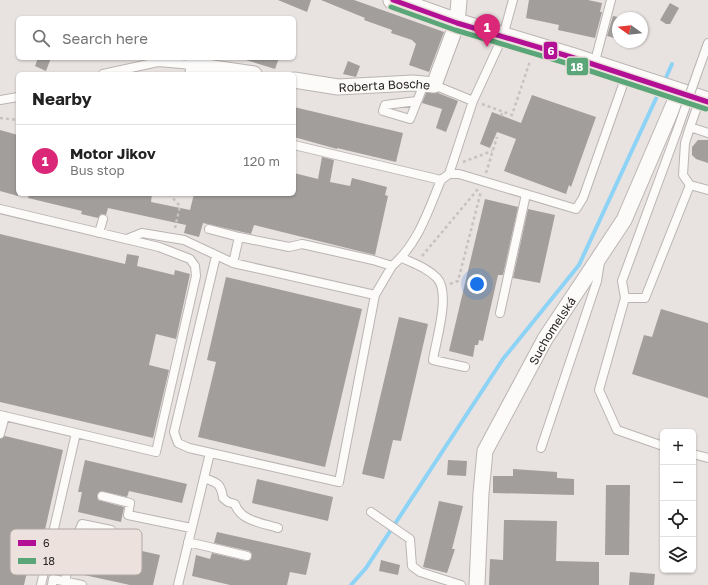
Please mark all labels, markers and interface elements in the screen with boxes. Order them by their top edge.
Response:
north arrow [612,12,648,48]
pin: 1 [474,14,500,47]
search box [16,16,296,60]
icon: search [30,27,52,49]
text: Search here [62,29,148,47]
line badge: 6 [543,41,558,60]
text: 6 [548,44,555,57]
line badge: 18 [566,57,589,76]
text: 18 [571,60,583,73]
street label: Roberta Bosche [338,75,431,94]
text: Nearby [32,88,92,109]
text: Motor Jikov [70,144,156,162]
text: 1 [42,153,48,169]
text: 120 m [243,153,280,169]
text: Bus stop [70,162,125,178]
your location [467,274,487,294]
street label: Suchomelská [525,294,579,367]
map controls [660,429,696,573]
button: + [660,429,696,465]
button: − [660,465,696,501]
button: locate [660,501,696,537]
legend [10,529,142,575]
text: 6 [43,536,50,549]
button: layers [660,537,696,573]
text: 18 [43,554,55,567]

